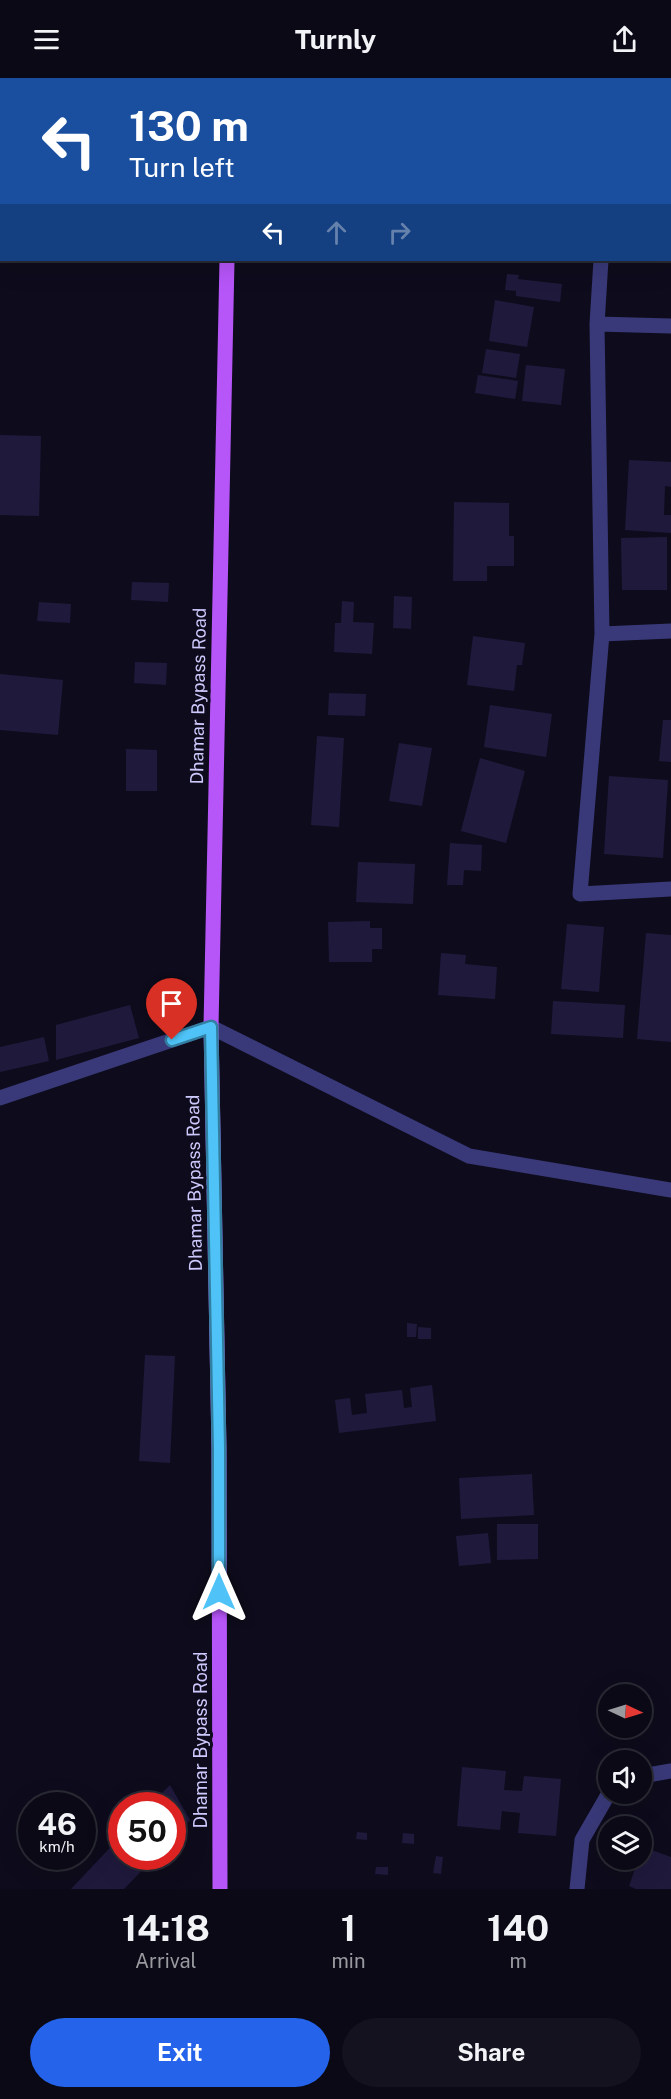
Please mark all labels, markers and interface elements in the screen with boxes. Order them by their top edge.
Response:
icon: menu [30,23,63,56]
text: Turnly [295,23,376,55]
icon: share [608,23,641,56]
text: 130 m [129,101,249,150]
icon: left [30,102,108,180]
text: Turn left [129,151,235,183]
icon: left [257,216,290,249]
icon: ahead [320,216,353,249]
icon: right [383,216,416,249]
street label: Dhamar Bypass Road [186,607,210,785]
pin [146,978,197,1040]
icon: arrive [155,987,188,1020]
street label: Dhamar Bypass Road [182,1094,206,1272]
position arrow [187,1560,251,1624]
street label: Dhamar Bypass Road [190,1652,211,1828]
north arrow [598,1684,652,1738]
map controls [598,1684,652,1870]
button: sound [598,1750,652,1804]
speed limit sign: 50 [108,1792,186,1870]
text: 46 [37,1806,77,1842]
button: layers [598,1816,652,1870]
text: km/h [39,1838,75,1855]
text: 14:18 [122,1907,210,1949]
text: 1 [341,1907,356,1949]
text: 140 [487,1907,549,1949]
text: Arrival [135,1949,197,1973]
text: min [332,1949,365,1973]
text: m [510,1949,527,1973]
button: Exit [30,2018,330,2087]
button: Share [342,2018,641,2087]

